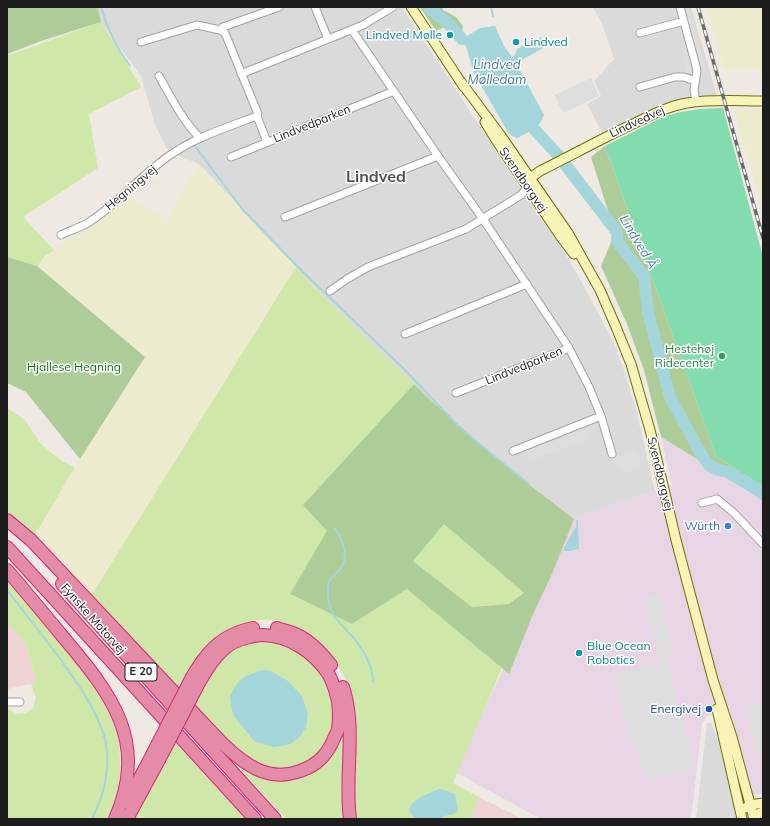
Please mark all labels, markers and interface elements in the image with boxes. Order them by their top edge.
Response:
place label: Lindved Mølle [366,28,442,42]
marker: Lindved Mølle [445,30,455,40]
place label: Lindved [524,35,568,49]
marker: Lindved [511,37,521,47]
water label: Lindved Mølledam [468,57,526,88]
street label: Lindvedparken [271,102,353,146]
street label: Lindvedvej [607,103,667,141]
street label: Svendborgvej [496,145,550,215]
street label: Hegningvej [102,162,160,214]
district label: Lindved [346,167,406,187]
water label: Lindved Å [616,212,660,272]
place label: Hestehøj Ridecenter [655,342,714,370]
street label: Lindvedparken [483,344,565,388]
marker: Hestehøj Ridecenter [717,351,727,361]
park label: Hjallese Hegning [27,360,121,374]
street label: Svendborgvej [644,436,676,512]
place label: Würth [684,519,720,533]
marker: Würth [723,521,733,531]
street label: Fynske Motorvej [57,581,129,657]
place label: Blue Ocean Robotics [587,639,650,667]
marker: Blue Ocean Robotics [574,648,584,658]
road number: E 20 [125,663,157,681]
place label: Energivej [650,702,701,716]
marker: Energivej [704,704,714,714]

